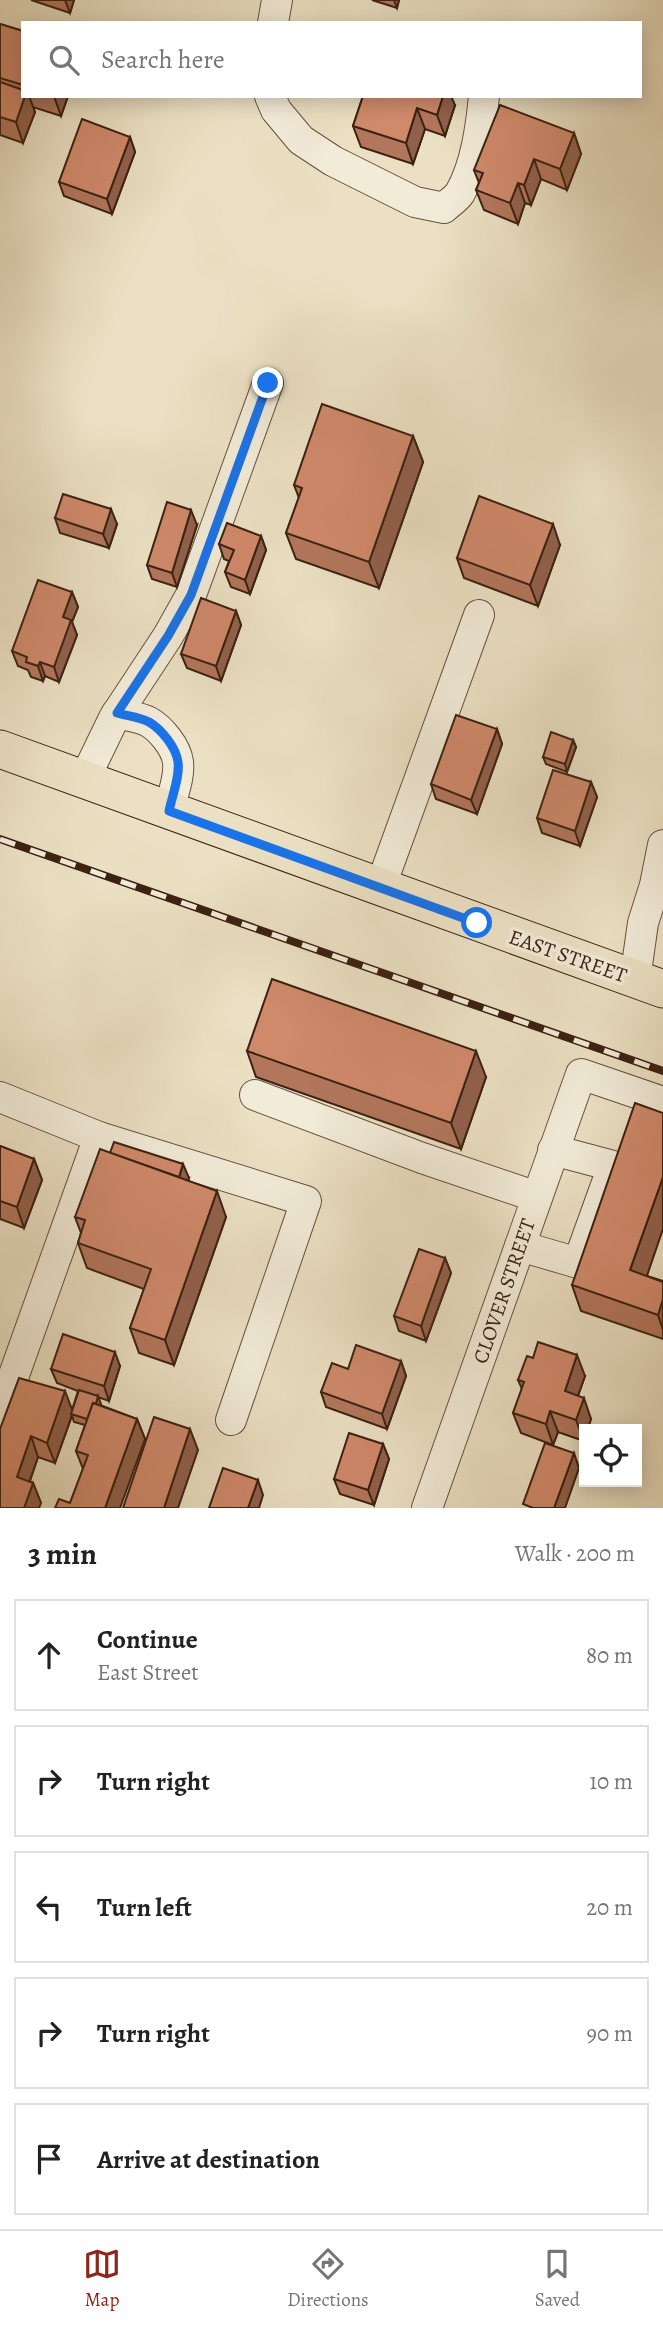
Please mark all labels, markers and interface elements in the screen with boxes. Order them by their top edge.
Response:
search box [21,21,642,98]
icon: search [45,41,83,79]
text: Search here [101,42,225,77]
route end [252,367,283,398]
route start [461,907,492,938]
street label: EAST STREET [505,923,631,989]
street label: CLOVER STREET [466,1214,542,1367]
map controls [579,1424,642,1487]
button: locate [579,1424,642,1487]
text: 3 min [28,1534,97,1574]
text: Walk · 200 m [515,1538,635,1569]
text: Continue [97,1622,198,1657]
icon: ahead [30,1636,68,1674]
text: 80 m [586,1640,633,1671]
text: East Street [97,1657,199,1688]
icon: right [30,1762,68,1800]
text: Turn right [97,1764,210,1799]
text: 10 m [589,1766,633,1797]
icon: left [30,1888,68,1926]
text: Turn left [97,1890,192,1925]
text: 20 m [586,1892,633,1923]
icon: right [30,2014,68,2052]
text: Turn right [97,2016,210,2051]
text: 90 m [587,2018,633,2049]
icon: arrive [30,2140,68,2178]
text: Arrive at destination [97,2142,320,2177]
tab: Map [83,2245,121,2313]
tab: Directions [287,2245,369,2313]
tab: Saved [535,2245,580,2313]

